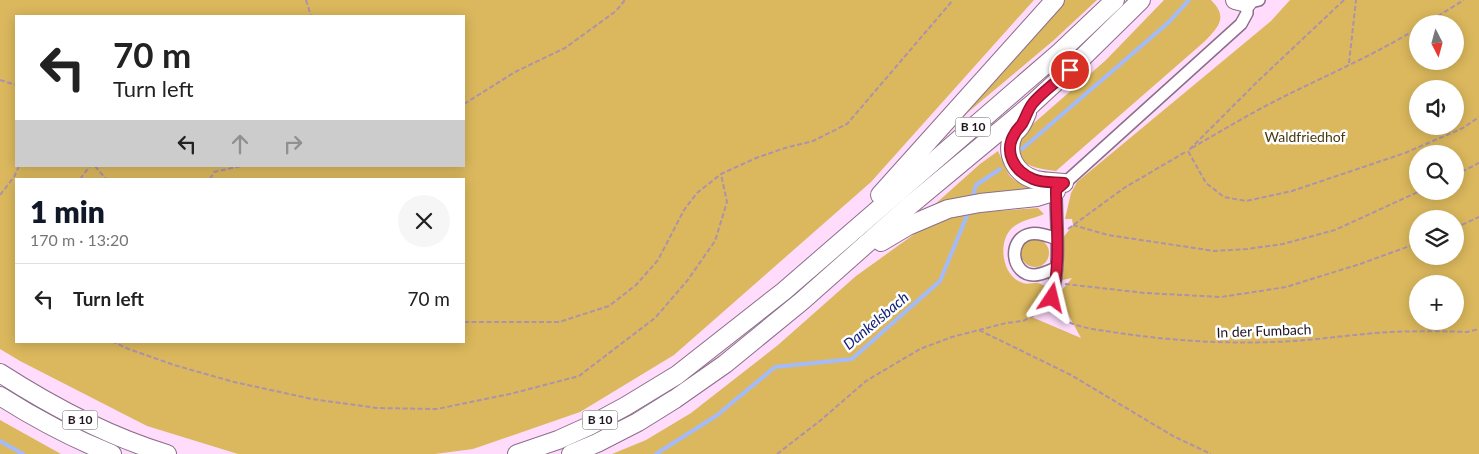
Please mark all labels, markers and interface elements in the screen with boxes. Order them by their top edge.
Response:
north arrow [1409,15,1464,70]
map controls [1409,15,1464,330]
text: 70 m [113,33,191,75]
icon: left [30,35,95,100]
pin [1049,49,1091,91]
icon: arrive [1056,56,1084,84]
text: Turn left [113,75,194,102]
button: sound [1409,80,1464,135]
road number: B 10 [956,118,990,136]
park label: Waldfriedhof [1265,128,1346,145]
icon: left [173,130,201,158]
icon: ahead [226,130,254,158]
icon: right [279,130,307,158]
button: search [1409,145,1464,200]
text: 1 min [30,193,105,229]
button: close [398,195,450,247]
button: layers [1409,210,1464,265]
text: 170 m · 13:20 [30,230,129,249]
position arrow [1025,271,1077,323]
button: + [1409,275,1464,330]
icon: left [30,285,58,313]
text: Turn left [73,287,144,310]
text: 70 m [407,287,450,310]
water label: Dankelsbach [839,288,912,353]
street label: In der Fumbach [1216,320,1312,341]
road number: B 10 [62,410,98,430]
road number: B 10 [582,410,618,430]

